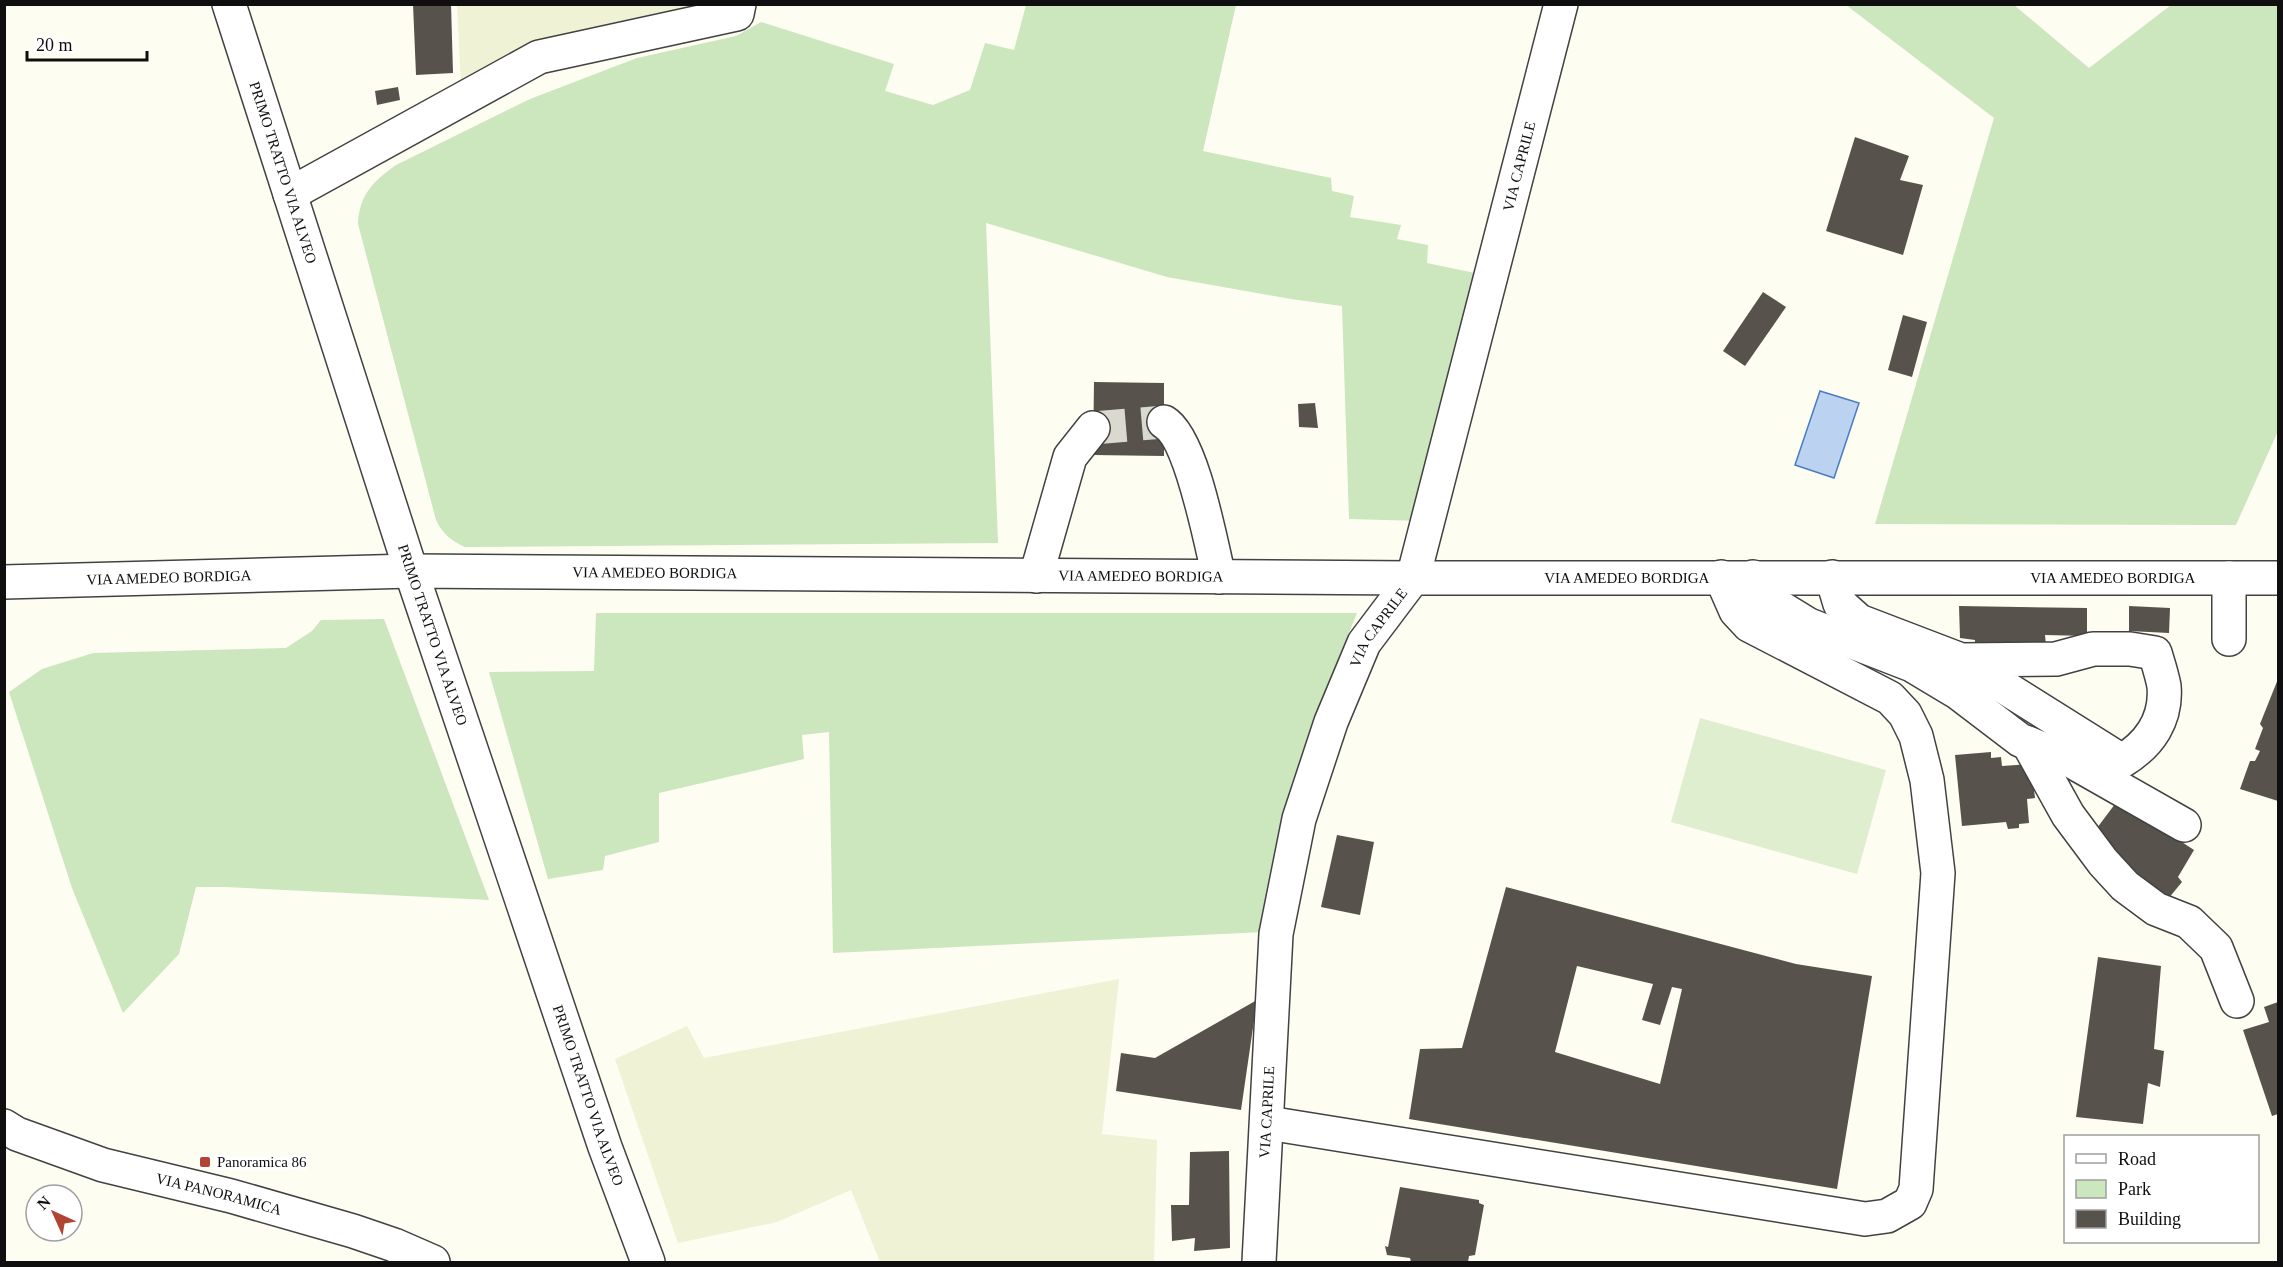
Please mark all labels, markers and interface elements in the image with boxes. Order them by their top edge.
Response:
scale bar [27,24,147,62]
text: 20 m [36,35,73,55]
street label: PRIMO TRATTO VIA ALVEO [246,80,320,266]
street label: VIA CAPRILE [1500,120,1538,213]
street label: PRIMO TRATTO VIA ALVEO [395,542,471,728]
street label: VIA AMEDEO BORDIGA [572,564,738,581]
street label: VIA AMEDEO BORDIGA [86,567,252,588]
street label: VIA AMEDEO BORDIGA [1058,568,1224,585]
street label: VIA AMEDEO BORDIGA [1544,570,1710,586]
street label: VIA AMEDEO BORDIGA [2030,570,2196,586]
street label: VIA CAPRILE [1347,585,1410,670]
street label: PRIMO TRATTO VIA ALVEO [550,1003,627,1188]
street label: VIA CAPRILE [1256,1066,1277,1159]
legend [2064,1135,2259,1243]
text: Road [2118,1149,2156,1169]
place label: Panoramica 86 [217,1154,307,1170]
marker: Panoramica 86 [198,1155,212,1169]
street label: VIA PANORAMICA [154,1170,284,1218]
text: Park [2118,1179,2151,1199]
north arrow [24,1183,84,1243]
text: N [34,1192,54,1213]
text: Building [2118,1209,2181,1229]

